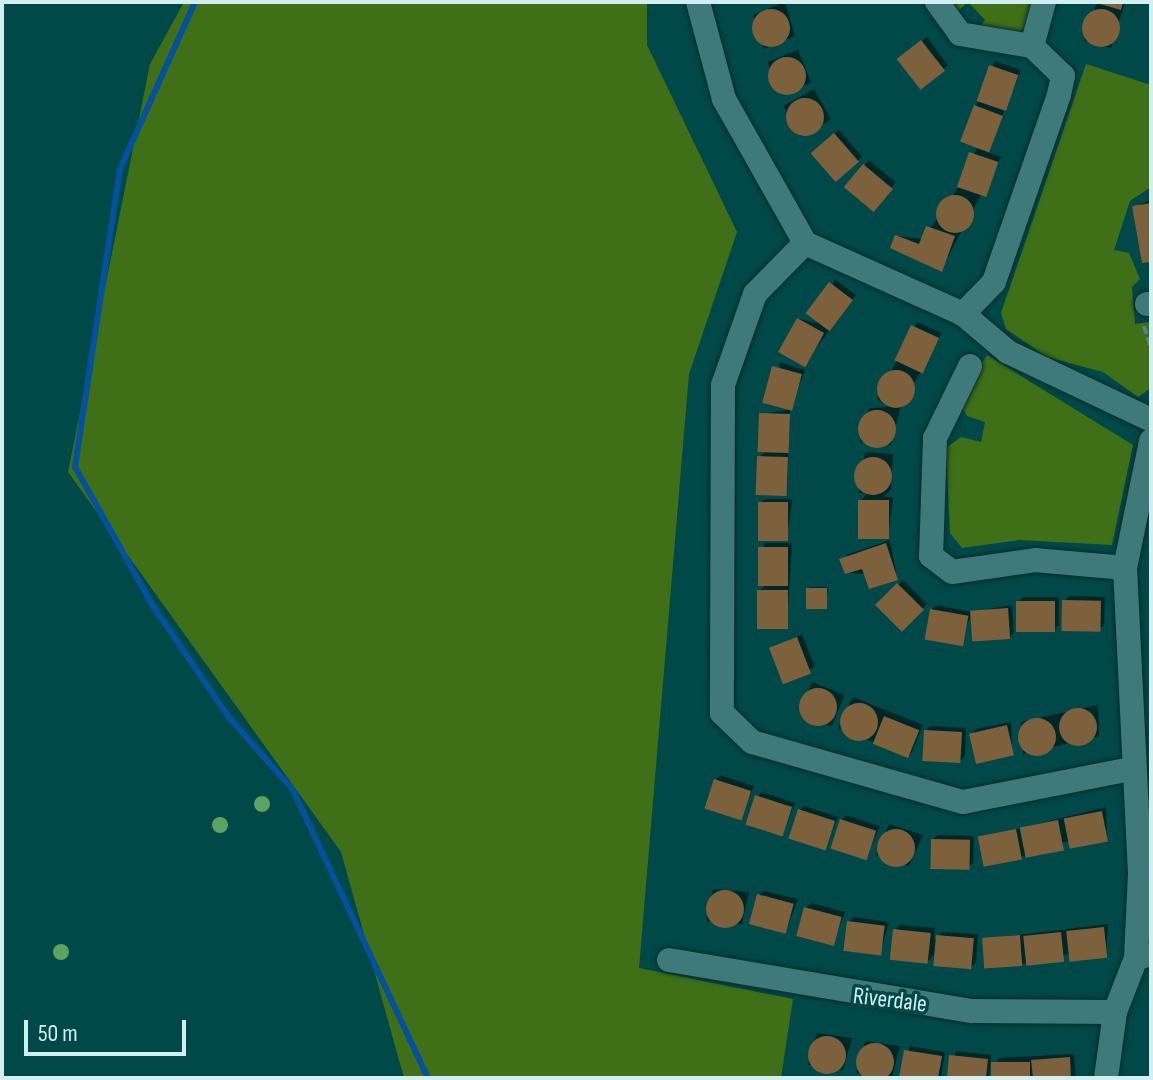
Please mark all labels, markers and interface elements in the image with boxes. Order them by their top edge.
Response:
street label: Riverdale [851,981,929,1019]
scale bar [28,1004,190,1054]
text: 50 m [38,1019,78,1048]

